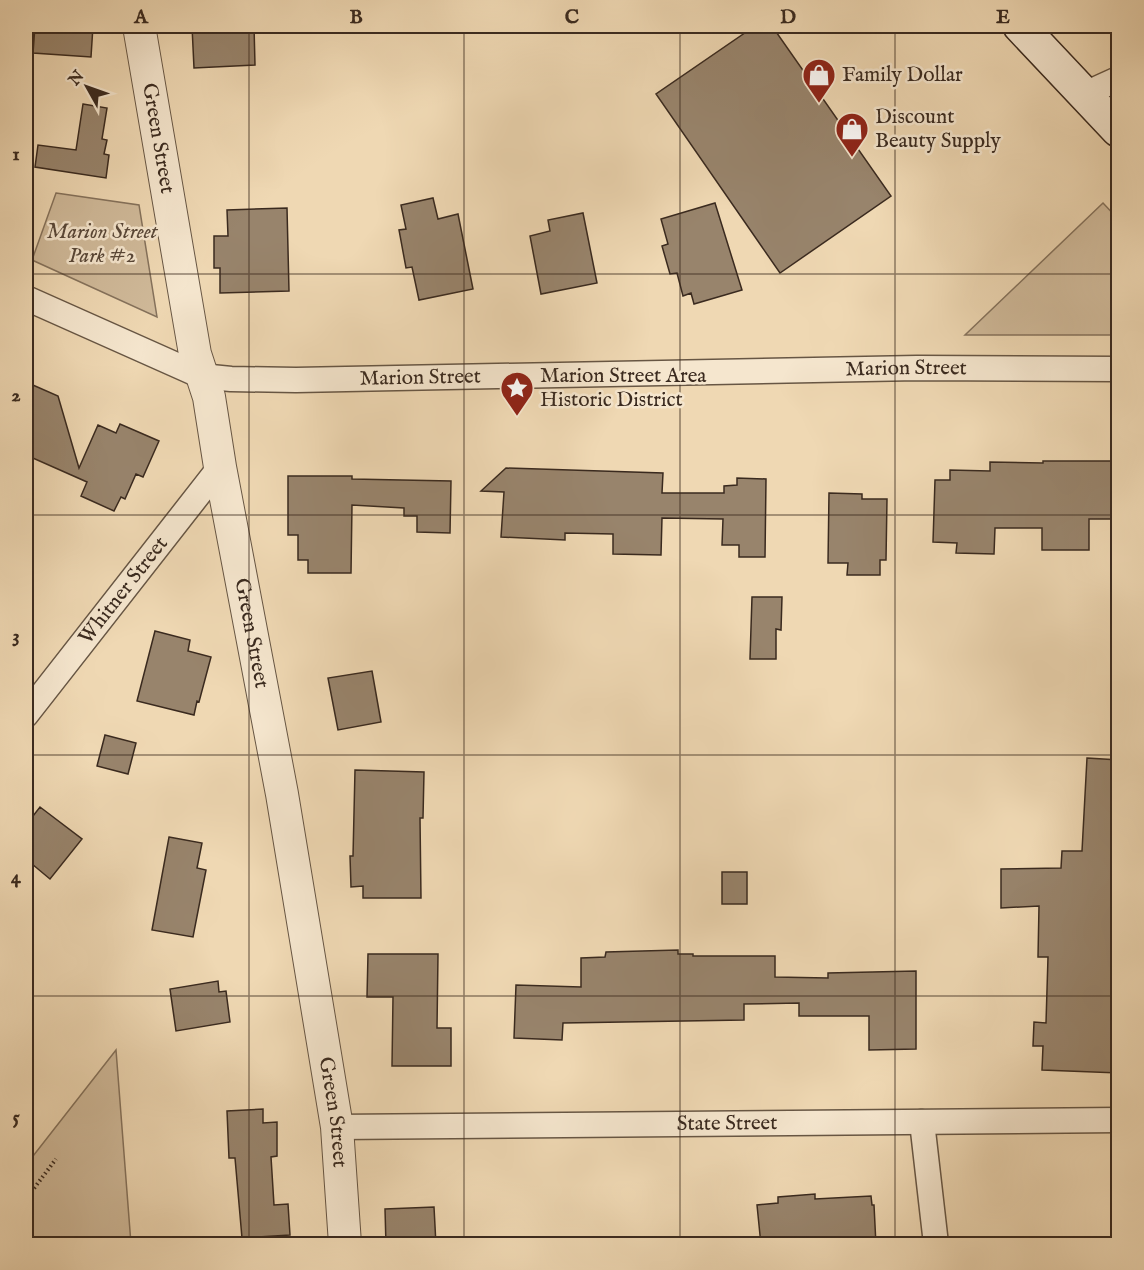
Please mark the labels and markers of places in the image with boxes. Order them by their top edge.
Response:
shop icon: Family Dollar [801,57,837,104]
place label: Family Dollar [842,62,963,89]
place label: Discount Beauty Supply [875,104,1001,155]
shop icon: Discount Beauty Supply [834,111,870,158]
place label: Marion Street Area Historic District [540,363,707,414]
place icon: Marion Street Area Historic District [499,370,535,417]

